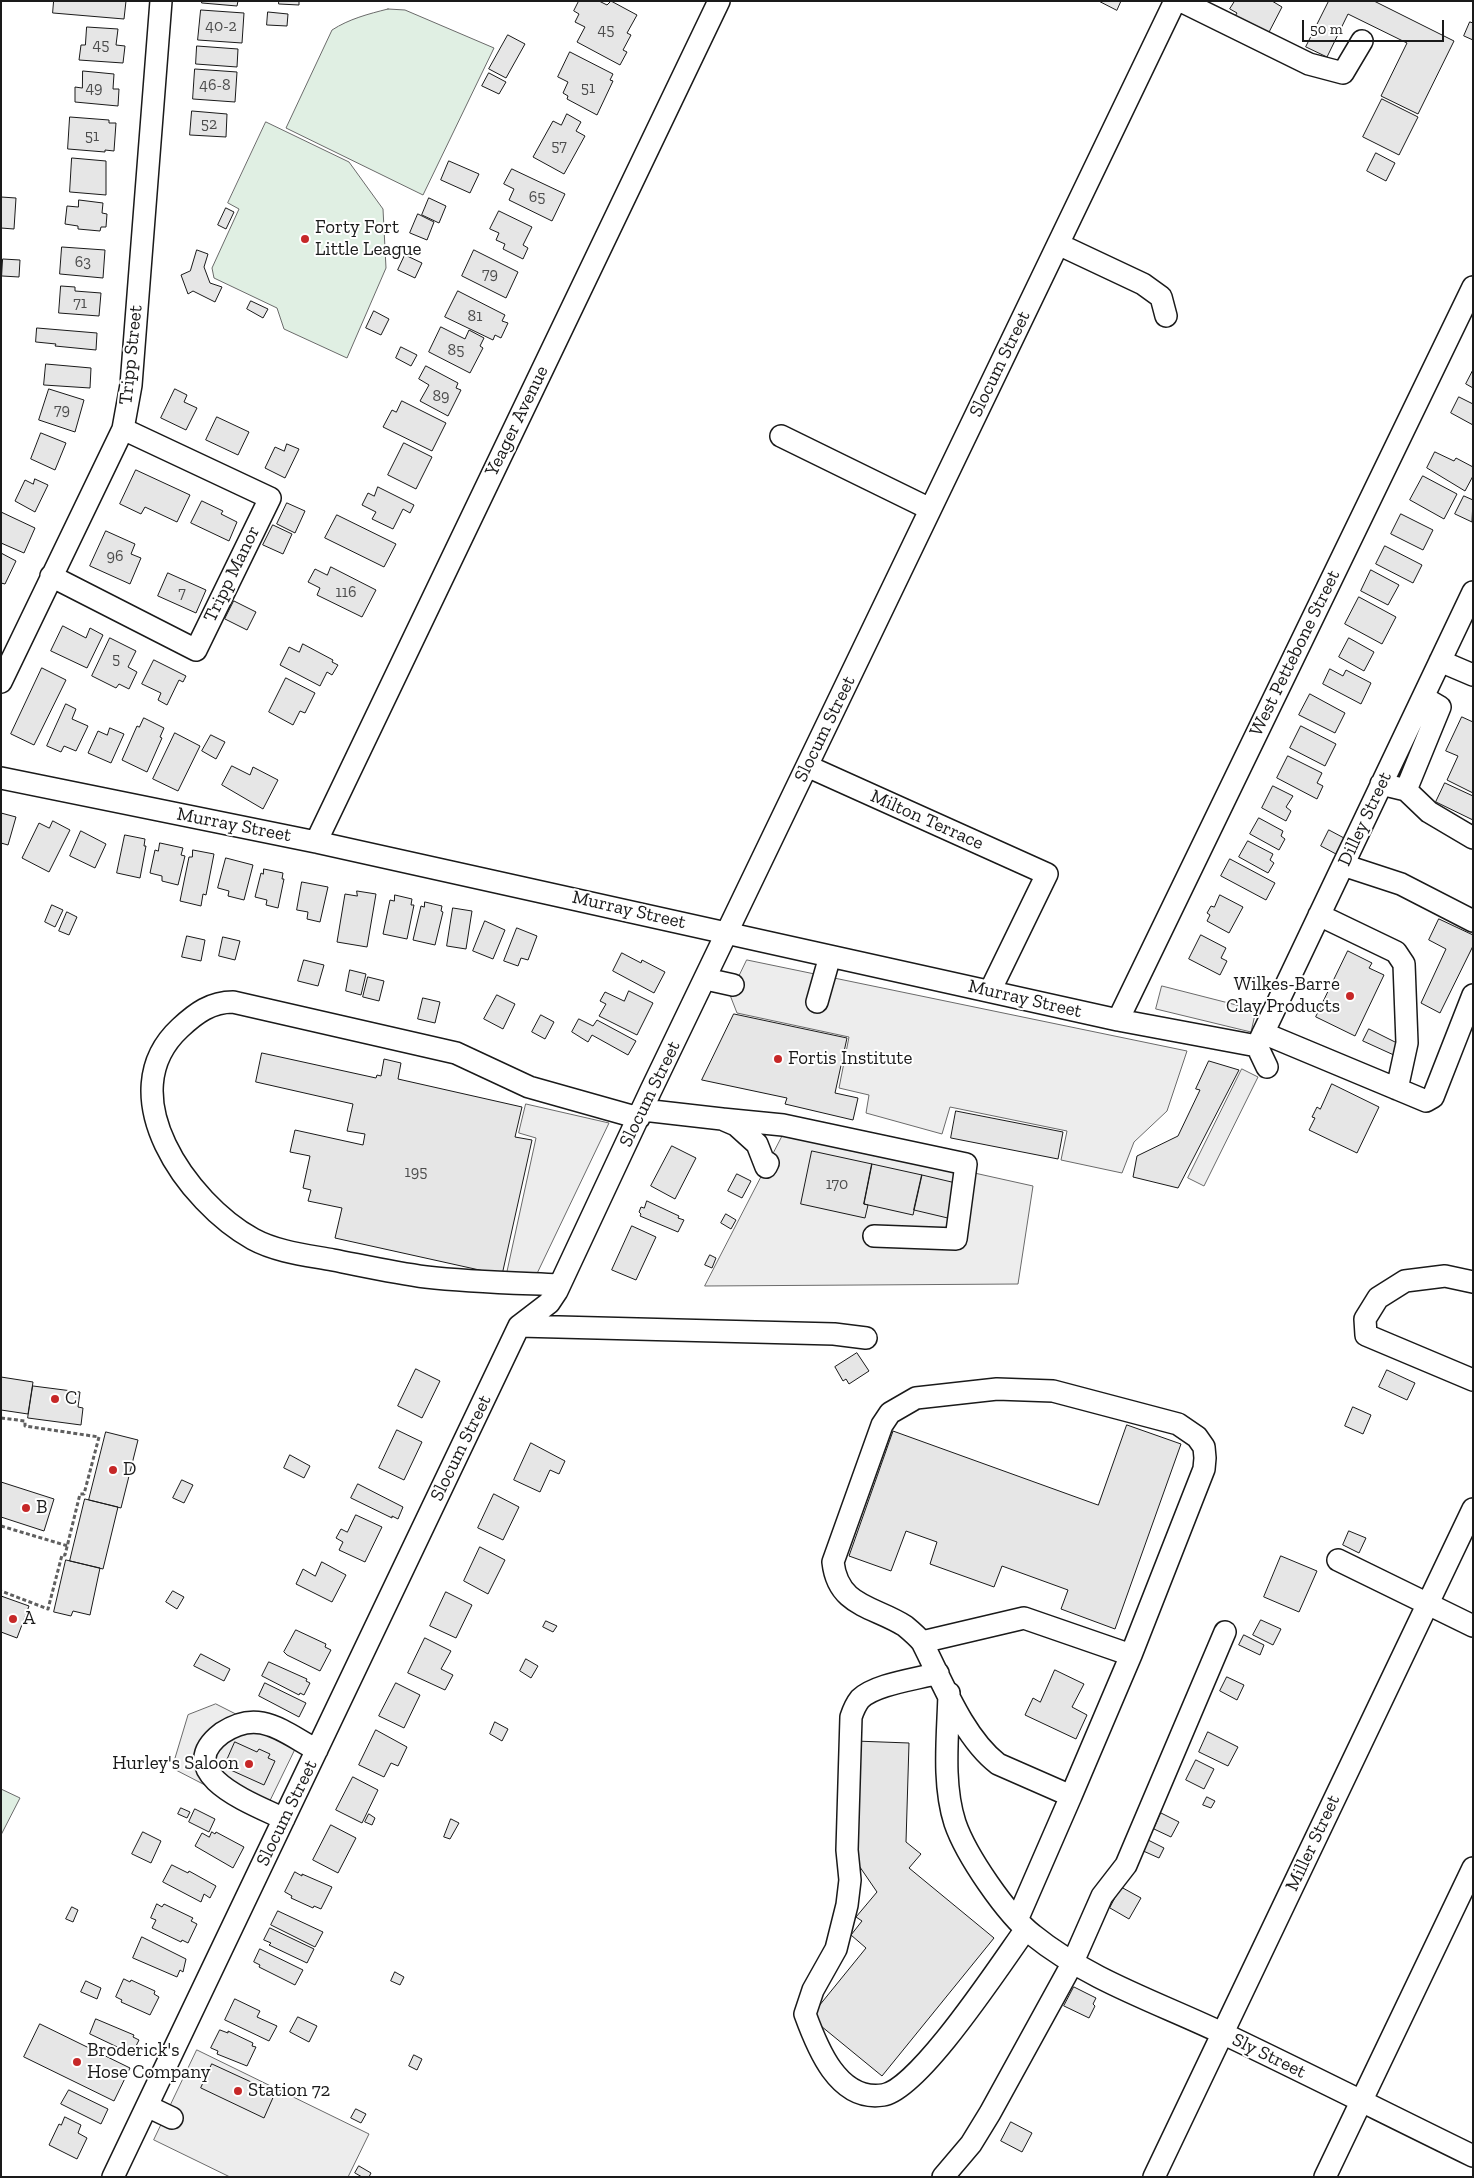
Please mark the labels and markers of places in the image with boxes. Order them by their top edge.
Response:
place label: Forty Fort Little League [315,217,422,261]
marker: Forty Fort Little League [299,233,311,245]
place label: Wilkes-Barre Clay Products [1226,974,1340,1018]
marker: Wilkes-Barre Clay Products [1344,990,1356,1002]
place label: Fortis Institute [788,1048,912,1070]
marker: Fortis Institute [772,1053,784,1065]
place label: C [65,1388,77,1410]
marker: C [49,1393,61,1405]
place label: D [123,1459,136,1481]
marker: D [107,1464,119,1476]
place label: B [36,1497,47,1519]
marker: B [20,1502,32,1514]
place label: A [23,1608,35,1630]
marker: A [7,1613,19,1625]
place label: Hurley's Saloon [112,1753,239,1775]
marker: Hurley's Saloon [243,1758,255,1770]
place label: Broderick's Hose Company [87,2040,210,2084]
marker: Broderick's Hose Company [71,2056,83,2068]
place label: Station 72 [248,2080,330,2102]
marker: Station 72 [232,2085,244,2097]

